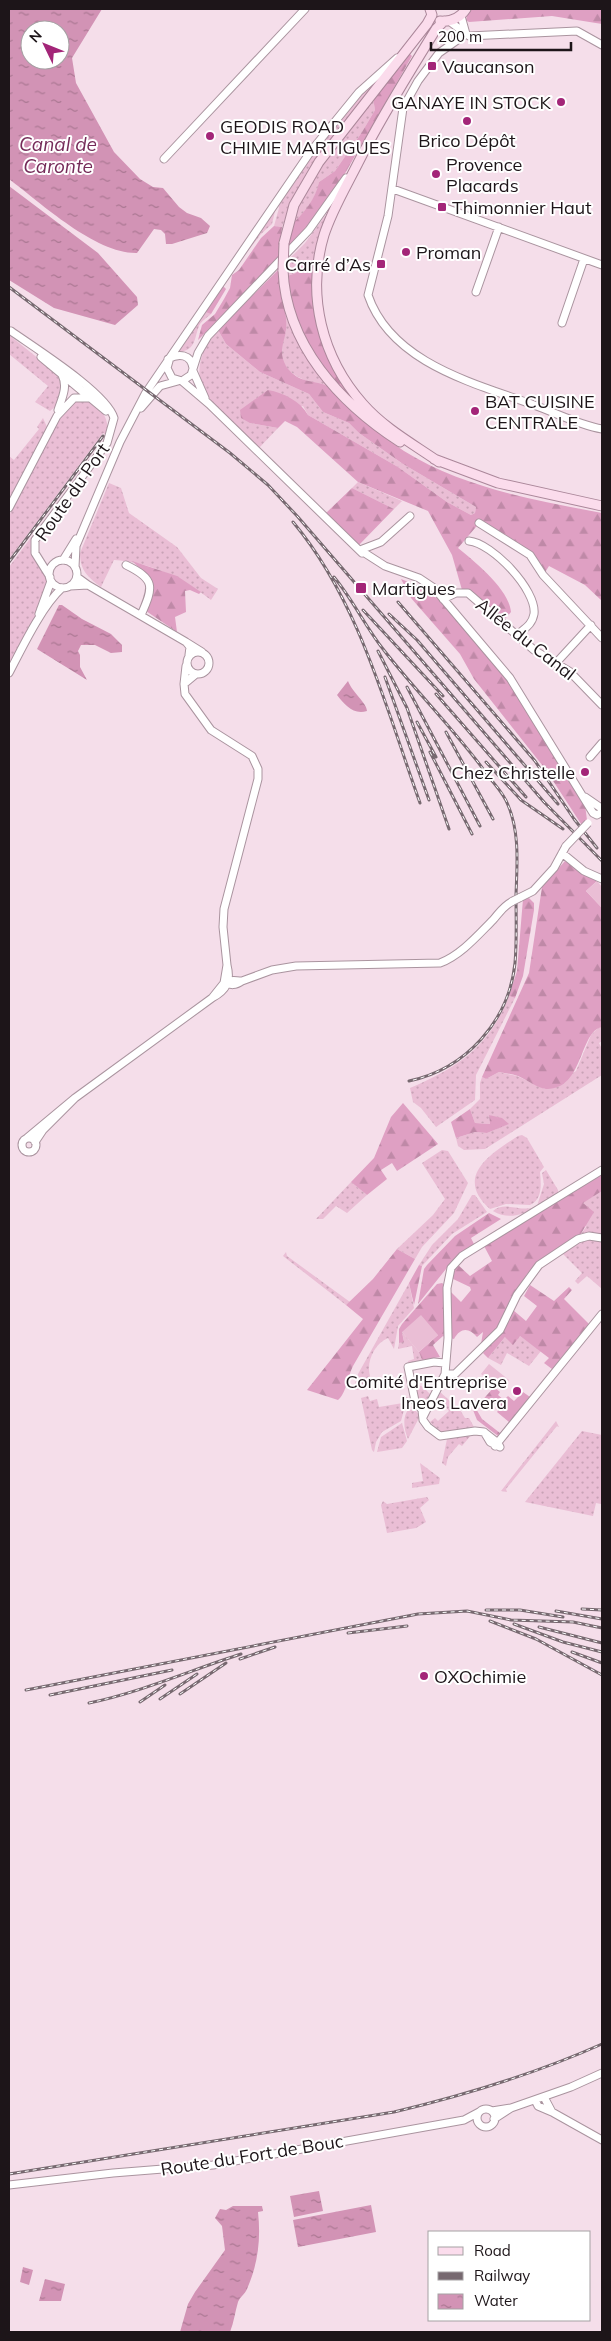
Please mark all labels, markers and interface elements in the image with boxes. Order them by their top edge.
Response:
north arrow [20,20,70,70]
scale bar [431,20,571,52]
text: N [25,26,46,46]
text: 200 m [438,27,482,46]
place label: Vaucanson [442,55,535,78]
marker: Vaucanson [426,60,438,72]
place label: GANAYE IN STOCK [391,91,552,114]
marker: GANAYE IN STOCK [555,96,567,108]
place label: GEODIS ROAD CHIMIE MARTIGUES [220,115,390,159]
marker: Brico Dépôt [461,115,473,127]
place label: Brico Dépôt [418,129,516,152]
marker: GEODIS ROAD CHIMIE MARTIGUES [204,130,216,142]
water label: Canal de Caronte [19,132,97,178]
place label: Provence Placards [446,153,522,197]
marker: Provence Placards [430,168,442,180]
place label: Thimonnier Haut [452,196,591,219]
marker: Thimonnier Haut [436,201,448,213]
place label: Proman [416,241,481,264]
marker: Proman [400,246,412,258]
place label: Carré d’As [285,253,371,276]
marker: Carré d’As [375,258,387,270]
place label: BAT CUISINE CENTRALE [485,390,595,434]
marker: BAT CUISINE CENTRALE [469,405,481,417]
street label: Route du Port [30,439,114,545]
place label: Martigues [372,577,456,600]
marker: Martigues [354,581,368,595]
street label: Allée du Canal [471,593,581,685]
place label: Chez Christelle [451,761,575,784]
marker: Chez Christelle [579,766,591,778]
place label: Comité d'Entreprise Ineos Lavera [345,1370,507,1414]
marker: Comité d'Entreprise Ineos Lavera [511,1385,523,1397]
place label: OXOchimie [434,1665,526,1688]
marker: OXOchimie [418,1670,430,1682]
street label: Route du Fort de Bouc [159,2129,345,2181]
legend [428,2231,591,2321]
text: Road [474,2241,511,2260]
text: Railway [474,2266,530,2285]
text: Water [474,2291,518,2310]

